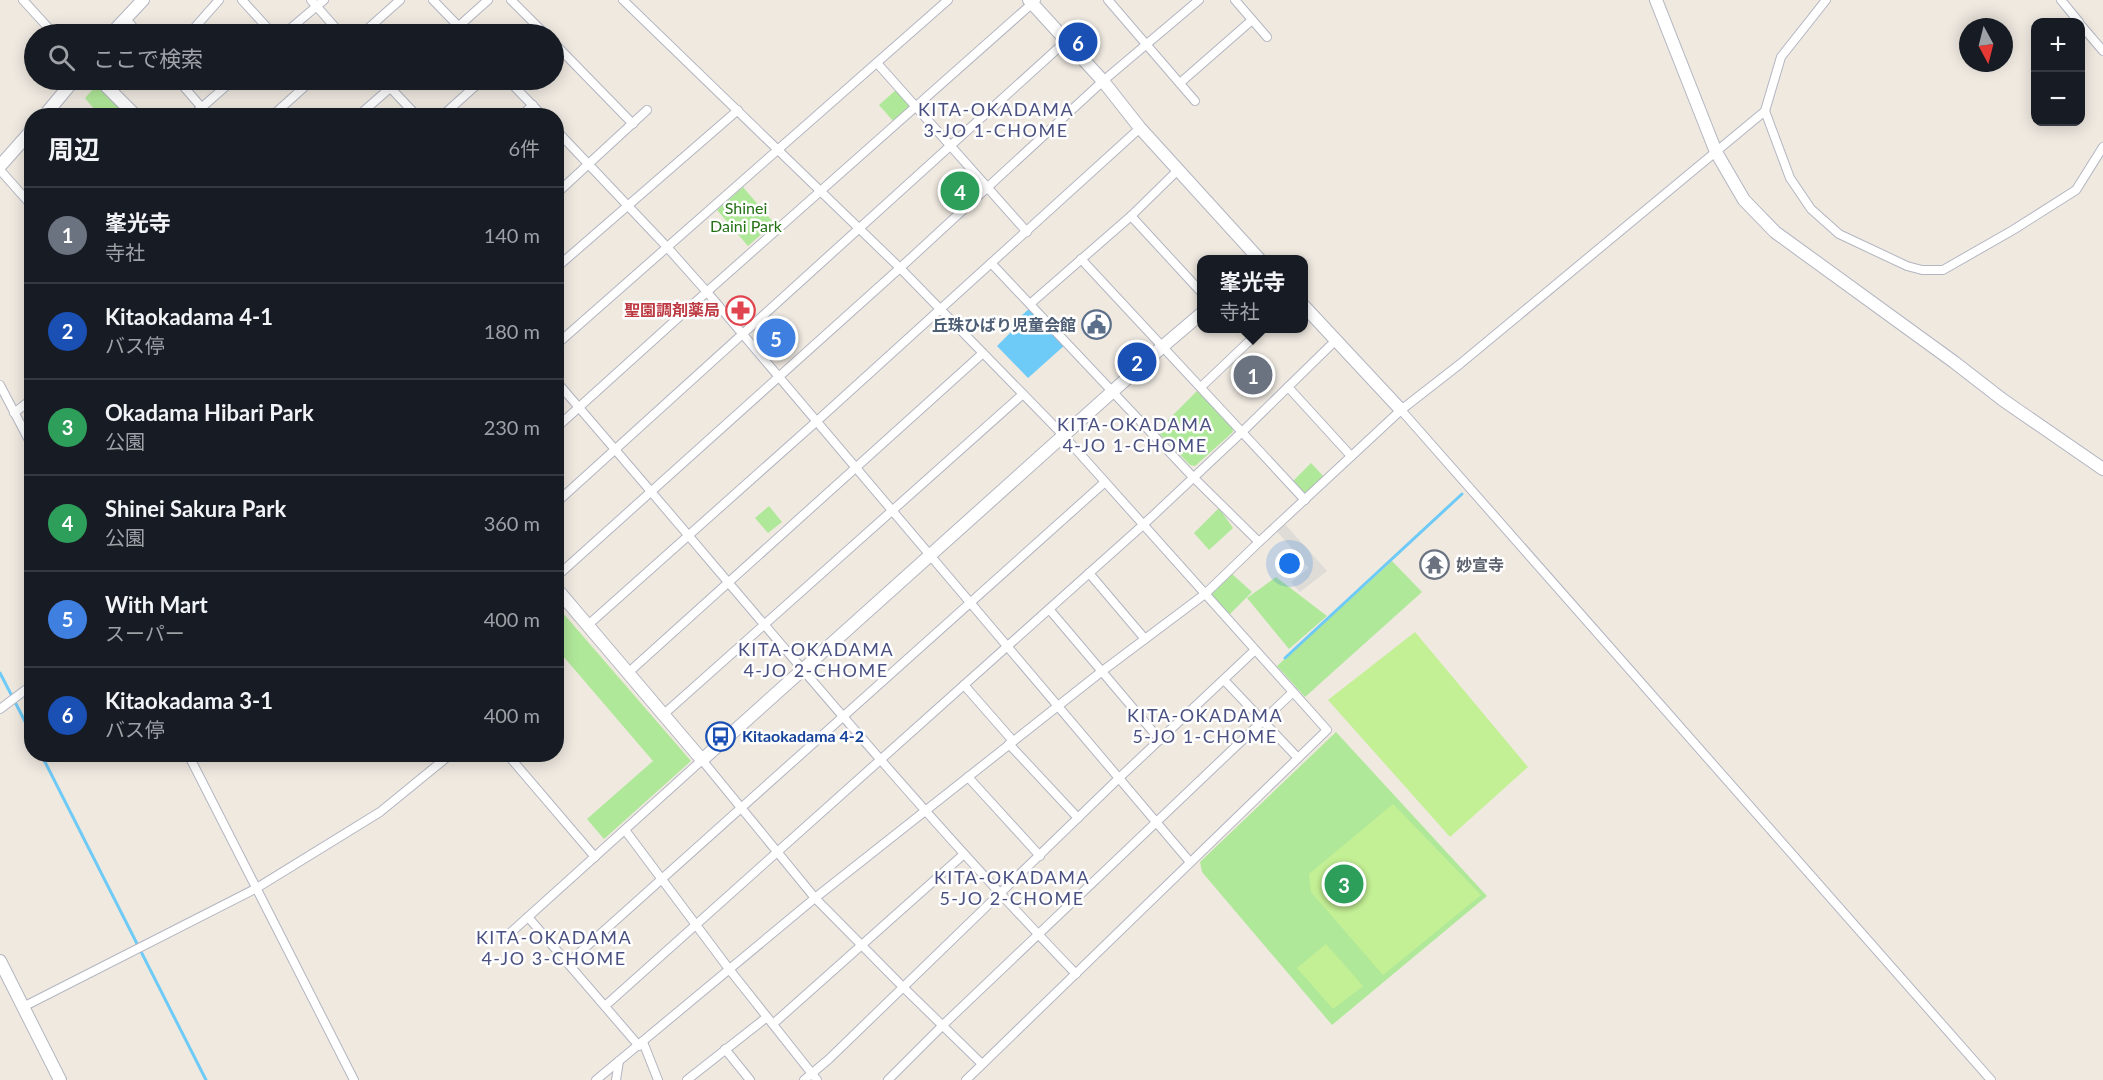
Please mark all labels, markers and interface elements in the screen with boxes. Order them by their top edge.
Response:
north arrow [1959,18,2013,72]
map controls [2031,18,2085,126]
button: + [2031,18,2085,72]
pin: 6 [1058,20,1098,64]
search box [24,24,564,90]
icon: search [45,41,78,74]
text: ここで検索 [93,45,203,72]
button: − [2031,72,2085,126]
district label: KITA-OKADAMA 3-JO 1-CHOME [918,98,1074,141]
text: 周辺 [48,133,100,165]
text: 6件 [508,136,540,160]
pin: 4 [940,168,980,213]
park label: Shinei Daini Park [710,198,783,235]
text: 峯光寺 [105,209,171,236]
text: 1 [62,223,73,247]
text: 140 m [484,223,540,247]
text: 寺社 [105,240,145,264]
popup [1197,255,1308,333]
text: 峯光寺 [1219,268,1286,295]
pharmacy icon: 聖園調剤薬局 [725,294,757,326]
text: 寺社 [1219,299,1259,323]
place label: 聖園調剤薬局 [624,300,720,319]
text: Kitaokadama 4-1 [105,303,273,330]
public building icon: 丘珠ひばり児童会館 [1081,309,1113,341]
place label: 丘珠ひばり児童会館 [932,315,1076,334]
pin: 5 [756,316,796,360]
text: 2 [62,319,73,343]
text: 180 m [484,319,540,343]
text: バス停 [105,333,165,357]
pin: 2 [1118,340,1156,385]
pin: 1 [1234,352,1272,398]
text: Okadama Hibari Park [105,399,314,426]
district label: KITA-OKADAMA 4-JO 1-CHOME [1057,413,1213,456]
text: 3 [62,415,73,439]
text: 230 m [484,415,540,439]
text: 公園 [105,429,145,453]
text: Shinei Sakura Park [105,495,286,522]
text: 4 [62,511,73,535]
text: 360 m [484,511,540,535]
text: 公園 [105,525,145,549]
your location [1275,549,1304,578]
temple icon: 妙宣寺 [1419,549,1451,581]
place label: 妙宣寺 [1456,555,1504,574]
text: With Mart [105,591,208,618]
text: 5 [62,607,73,631]
text: 400 m [484,607,540,631]
text: スーパー [105,621,185,645]
district label: KITA-OKADAMA 4-JO 2-CHOME [738,638,894,681]
text: Kitaokadama 3-1 [105,687,273,714]
text: 6 [62,703,73,727]
text: 400 m [484,703,540,727]
district label: KITA-OKADAMA 5-JO 1-CHOME [1127,704,1283,747]
text: バス停 [105,717,165,741]
bus stop icon: Kitaokadama 4-2 [705,720,737,752]
place label: Kitaokadama 4-2 [742,726,864,745]
pin: 3 [1324,862,1364,906]
district label: KITA-OKADAMA 5-JO 2-CHOME [934,866,1090,909]
district label: KITA-OKADAMA 4-JO 3-CHOME [476,926,632,969]

